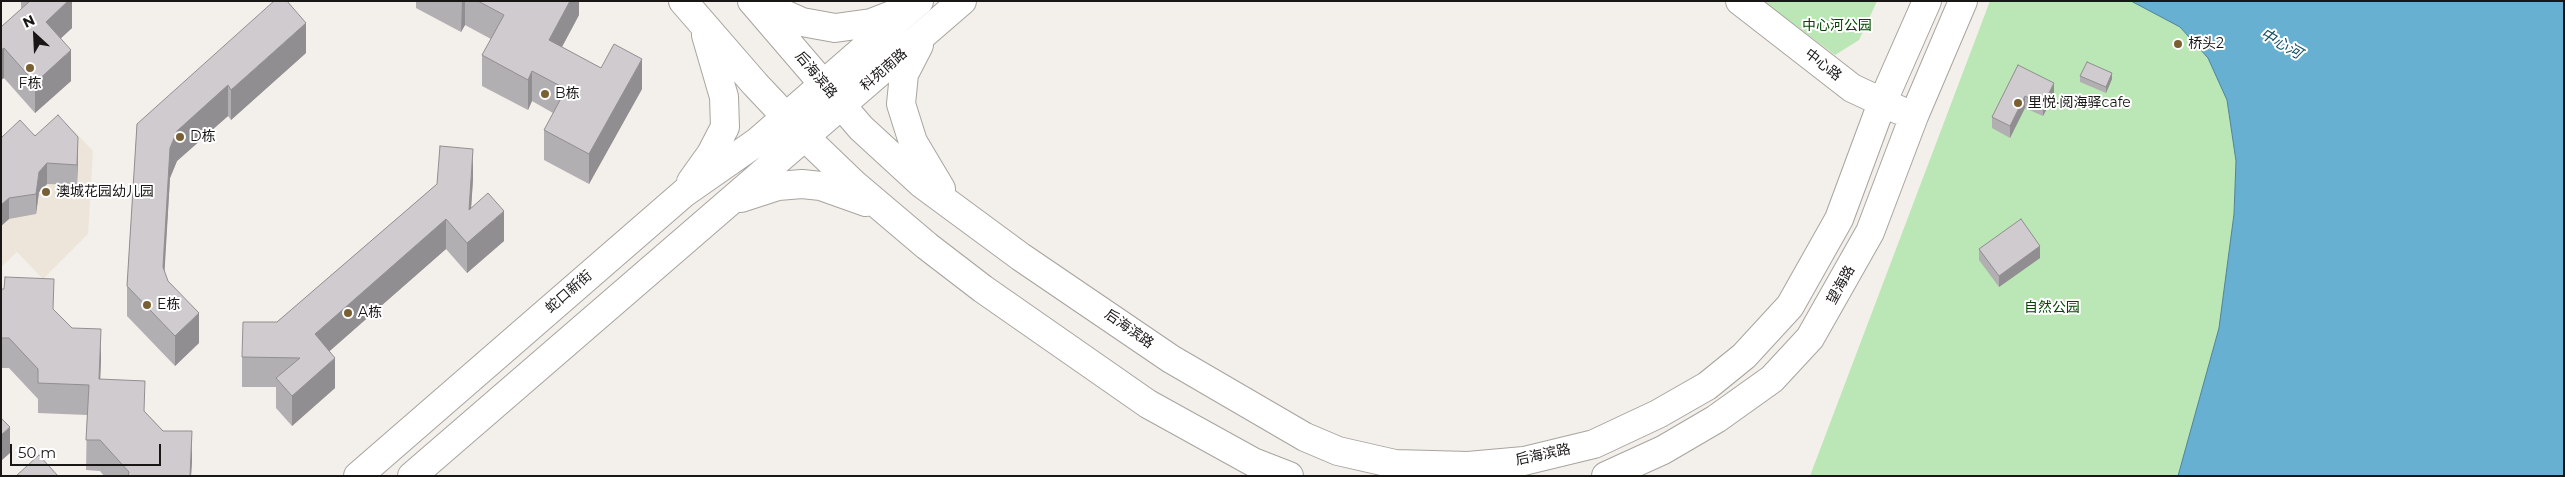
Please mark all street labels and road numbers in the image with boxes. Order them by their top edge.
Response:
street label: 科苑南路 [857,45,911,95]
street label: 中心路 [1801,45,1845,85]
street label: 后海滨路 [792,48,840,102]
street label: 望海路 [1823,263,1859,307]
street label: 蛇口新街 [542,267,596,317]
street label: 后海滨路 [1101,306,1157,352]
street label: 后海滨路 [1514,441,1572,469]

